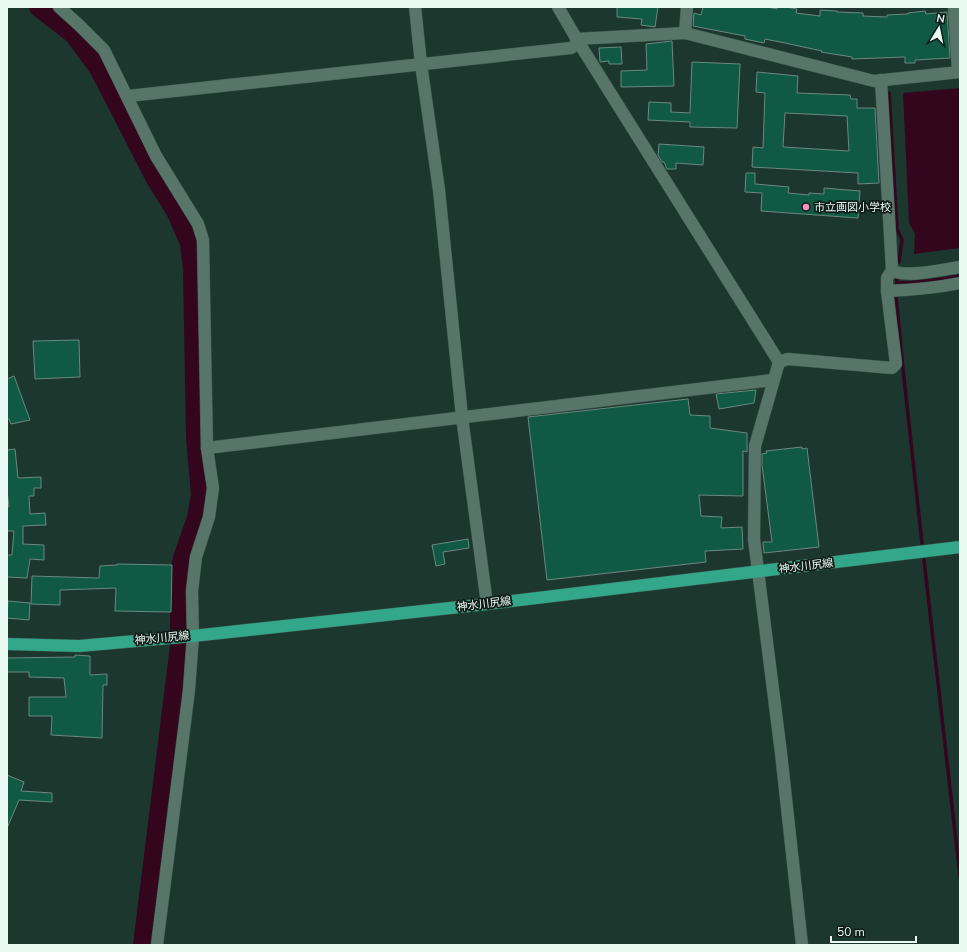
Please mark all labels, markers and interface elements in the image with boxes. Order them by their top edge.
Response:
north arrow [919,8,959,48]
text: N [935,11,946,27]
place label: 市立画図小学校 [814,200,891,215]
marker: 市立画図小学校 [801,202,811,212]
street label: 神水川尻線 [778,555,834,577]
street label: 神水川尻線 [456,593,512,615]
street label: 神水川尻線 [134,628,190,648]
scale bar [831,918,916,944]
text: 50 m [837,924,865,940]

